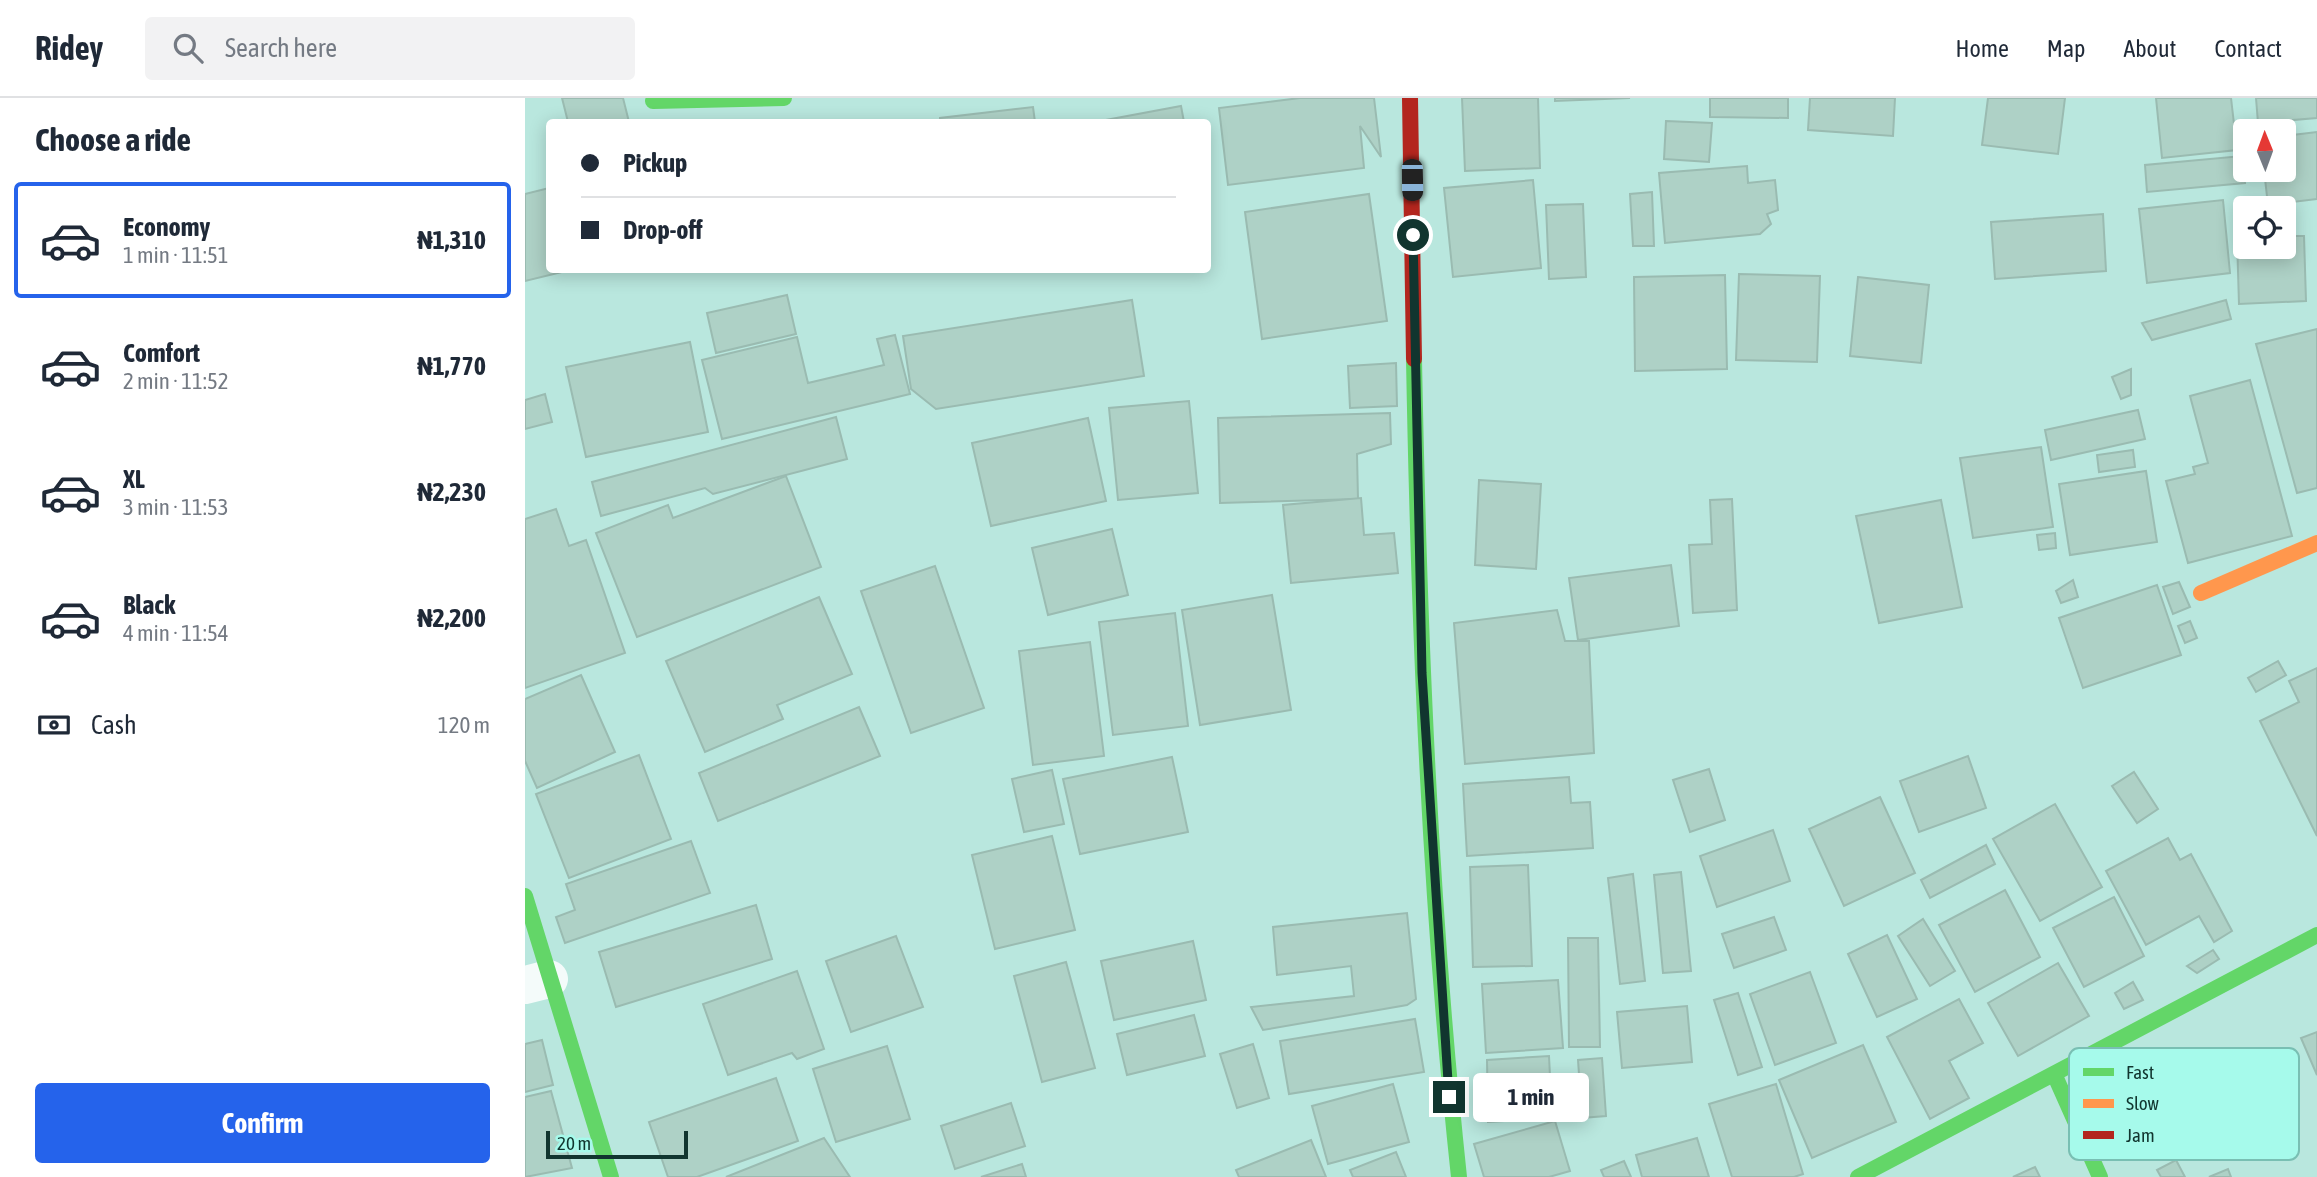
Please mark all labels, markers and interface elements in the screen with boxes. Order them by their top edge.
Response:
search box [145,17,635,80]
text: Ridey [35,29,103,67]
icon: search [169,29,207,67]
text: Search here [225,33,337,63]
text: Home [1955,35,2009,62]
text: Map [2047,35,2085,62]
text: About [2123,35,2176,62]
text: Contact [2214,35,2282,62]
north arrow [2233,119,2296,182]
map controls [2233,119,2296,259]
text: Choose a ride [35,121,191,158]
text: Pickup [623,148,687,178]
car [1402,159,1423,201]
button: locate [2233,196,2296,259]
icon: car [39,209,102,272]
text: Economy [123,212,210,242]
text: Drop-off [623,215,703,245]
route start [1397,219,1429,251]
text: ₦1,310 [417,225,486,255]
text: 1 min · 11:51 [123,242,229,268]
icon: car [39,335,102,398]
text: Comfort [123,338,200,368]
text: ₦1,770 [417,351,486,381]
text: 2 min · 11:52 [123,368,229,394]
icon: car [39,461,102,524]
text: XL [123,464,145,494]
text: ₦2,230 [417,477,486,507]
text: 3 min · 11:53 [123,494,229,520]
icon: car [39,587,102,650]
text: Black [123,590,175,620]
text: ₦2,200 [417,603,486,633]
text: 4 min · 11:54 [123,620,229,646]
icon: cash [35,706,73,744]
text: Cash [91,710,137,740]
text: 120 m [438,712,490,738]
legend [2069,1048,2299,1160]
text: Fast [2126,1061,2154,1083]
callout: 1 min [1473,1072,1589,1122]
route end [1433,1081,1465,1113]
button: Confirm [35,1083,490,1163]
text: 1 min [1508,1084,1554,1110]
text: Slow [2126,1092,2160,1114]
text: Jam [2126,1124,2155,1146]
scale bar [546,1128,688,1160]
text: 20 m [557,1132,591,1154]

